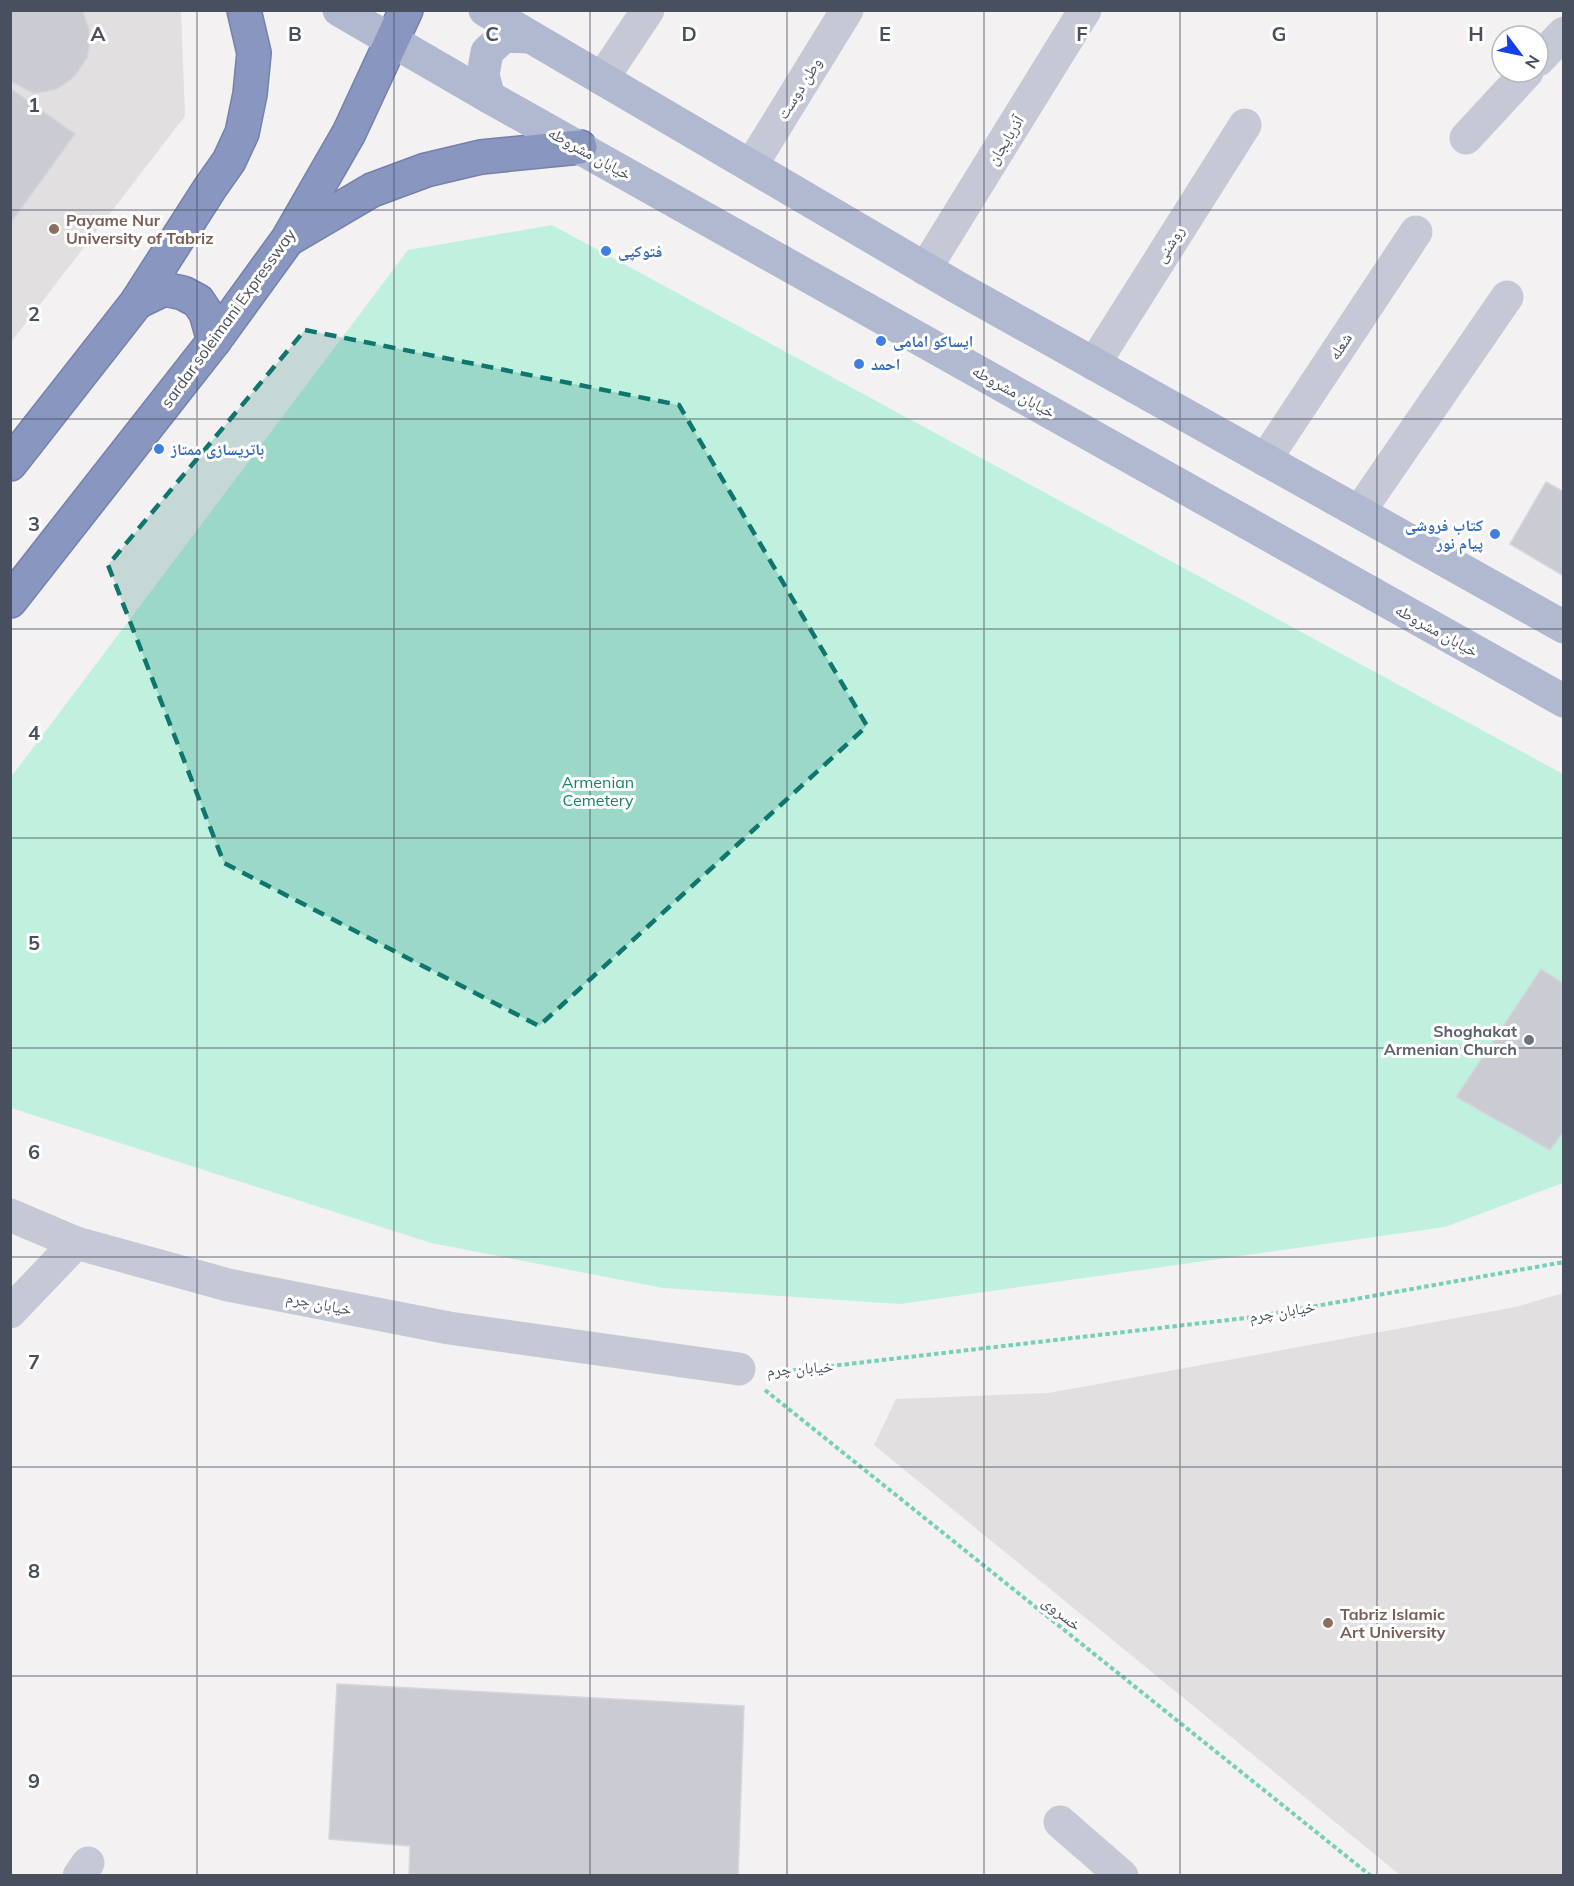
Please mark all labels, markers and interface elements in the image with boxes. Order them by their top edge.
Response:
text: A [91,21,106,46]
text: B [288,21,302,46]
text: C [485,21,499,46]
text: D [681,21,697,46]
text: E [879,21,891,46]
text: F [1076,21,1088,46]
text: G [1272,21,1286,46]
text: H [1468,21,1484,46]
north arrow [1490,24,1550,84]
text: N [1521,52,1544,72]
street label: وطن دوست [772,53,827,123]
text: 1 [28,92,40,117]
street label: آذربایجان [982,111,1029,169]
street label: خیابان مشروطه [545,122,635,185]
place label: Payame Nur University of Tabriz [66,210,214,248]
marker: Payame Nur University of Tabriz [47,222,61,236]
street label: روشنی [1150,222,1189,267]
street label: sardar soleimani Expressway [156,224,300,411]
place label: فتوکپی [618,241,662,261]
marker: فتوکپی [599,244,613,258]
text: 2 [28,301,40,326]
street label: شعله [1324,329,1356,363]
place label: ایساکو امامی [893,331,973,351]
marker: ایساکو امامی [874,334,888,348]
place label: احمد [871,354,900,374]
marker: احمد [852,357,866,371]
street label: خیابان مشروطه [969,360,1059,423]
place label: باتریسازی ممتاز [170,439,264,459]
marker: باتریسازی ممتاز [152,442,166,456]
text: 3 [28,511,40,536]
place label: کتاب فروشی پیام نور [1405,515,1483,555]
marker: کتاب فروشی پیام نور [1488,527,1502,541]
street label: خیابان مشروطه [1392,599,1482,662]
text: 4 [28,720,40,745]
park label: Armenian Cemetery [562,772,634,810]
text: 5 [28,930,40,955]
place label: Shoghakat Armenian Church [1384,1021,1517,1059]
marker: Shoghakat Armenian Church [1522,1033,1536,1047]
text: 6 [28,1139,40,1164]
street label: خیابان چرم [284,1287,354,1320]
street label: خیابان چرم [1248,1296,1317,1327]
text: 7 [28,1349,40,1374]
street label: خیابان چرم [766,1356,834,1381]
text: 8 [28,1558,40,1583]
street label: خسروی [1038,1591,1086,1636]
place label: Tabriz Islamic Art University [1340,1604,1446,1642]
marker: Tabriz Islamic Art University [1321,1616,1335,1630]
text: 9 [28,1768,40,1793]

